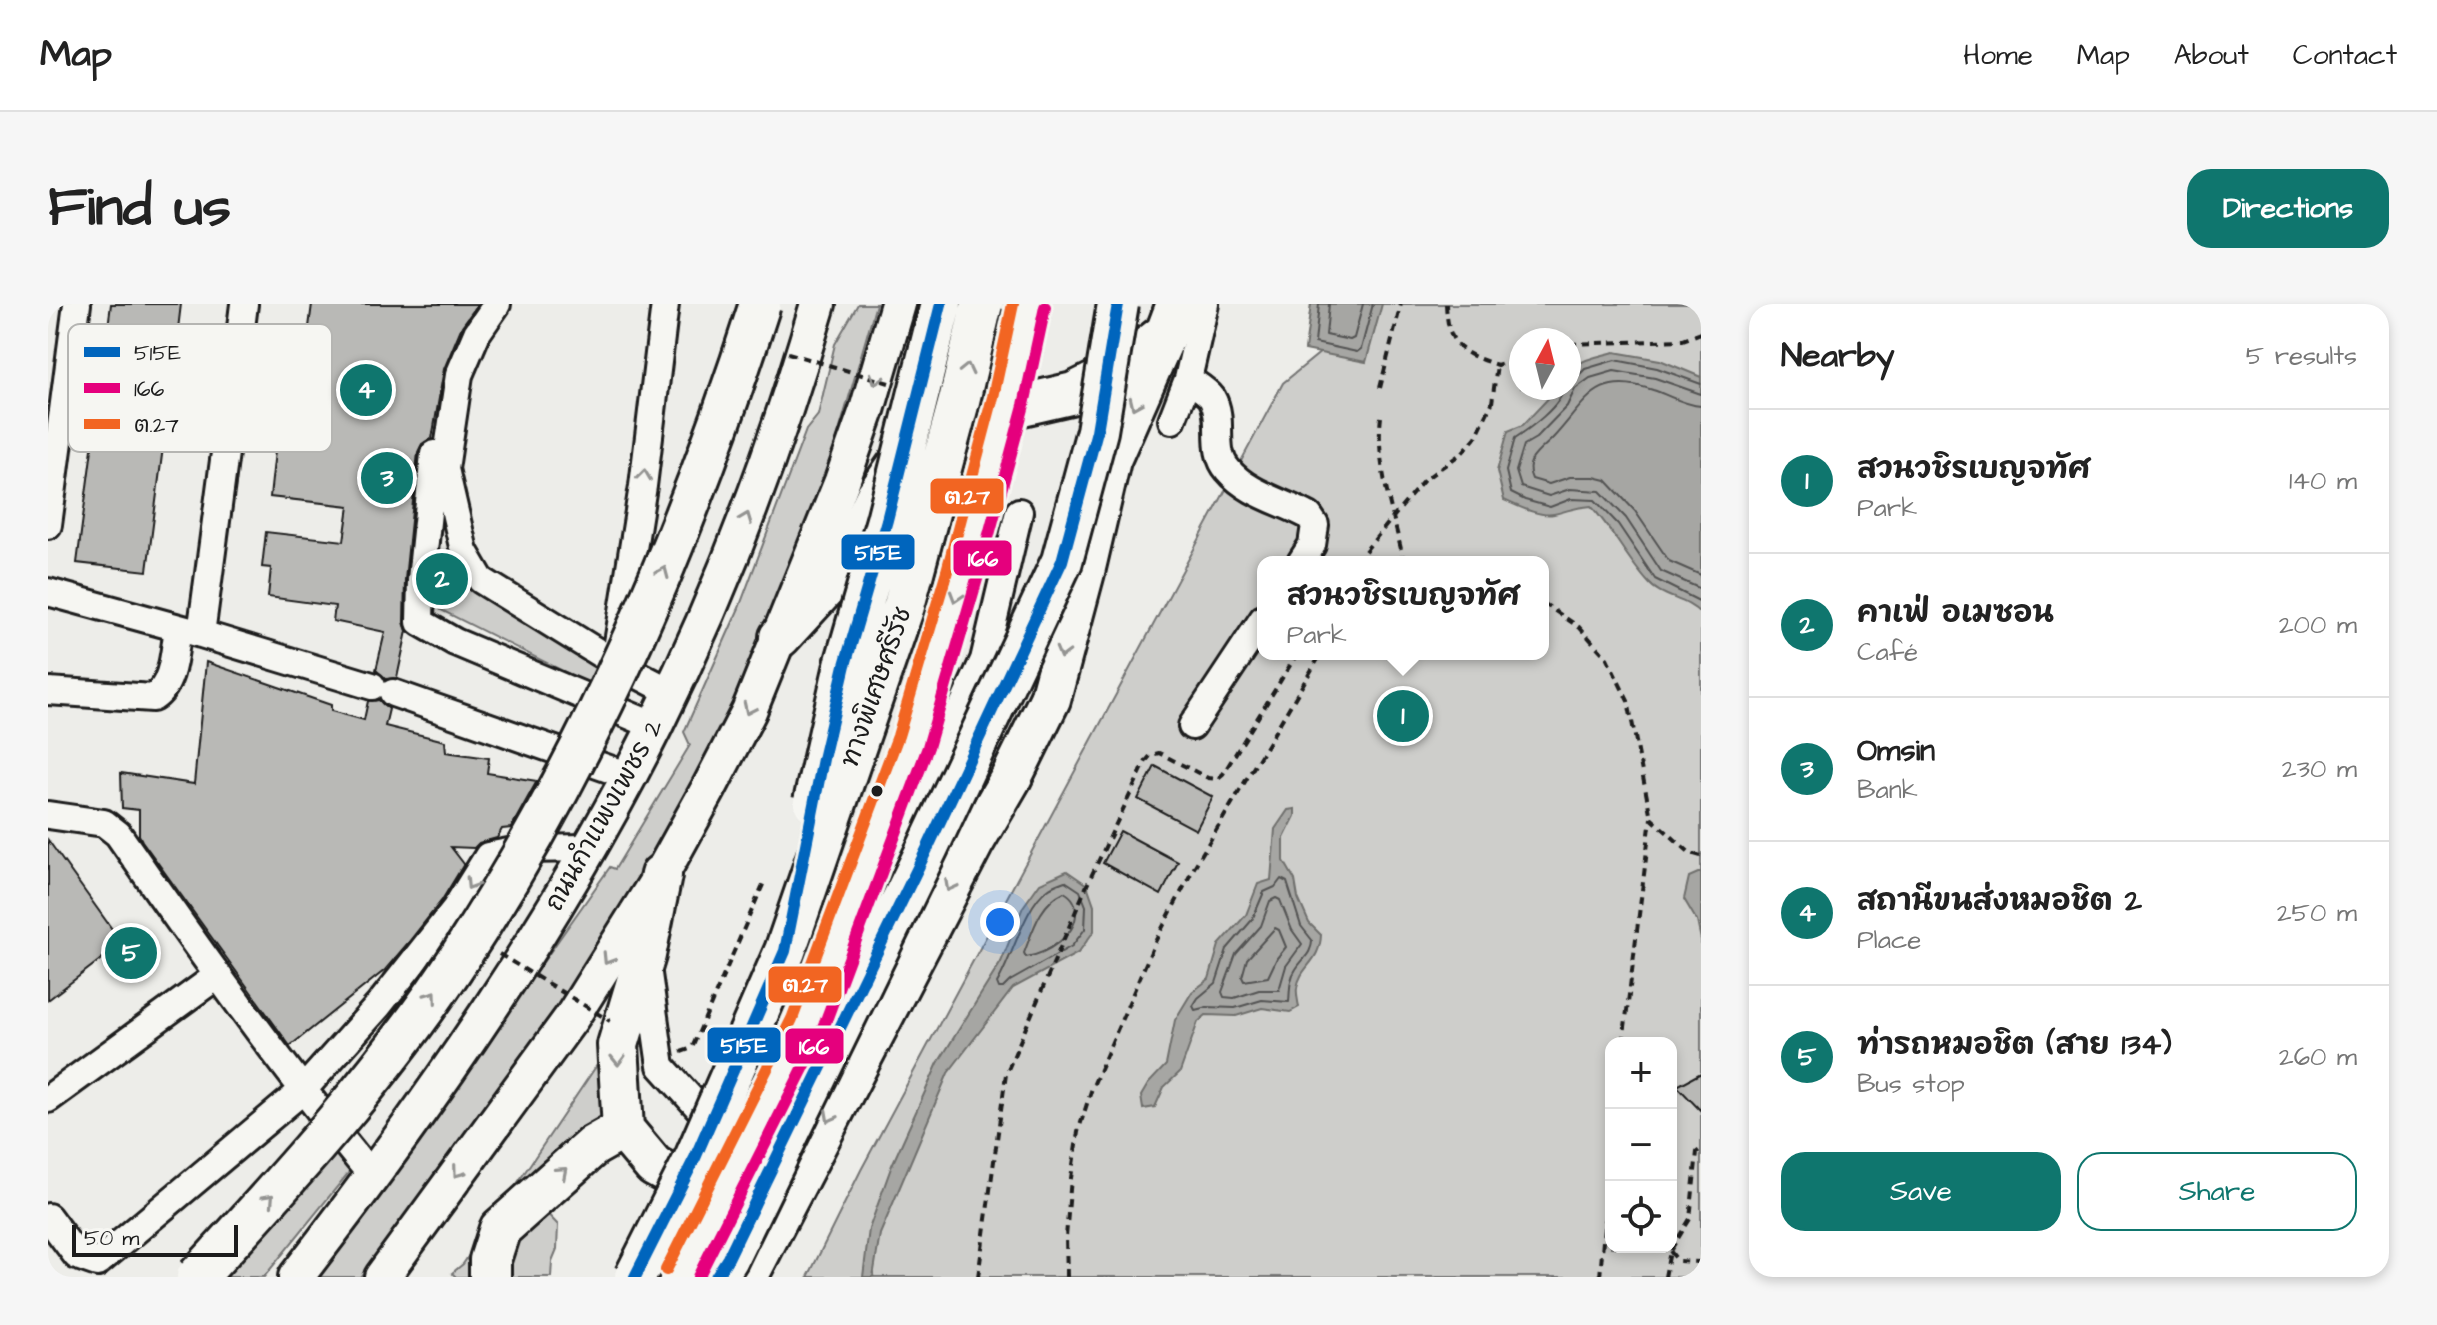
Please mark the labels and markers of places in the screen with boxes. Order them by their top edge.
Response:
pin: 4 [340,360,392,420]
pin: 3 [361,448,413,508]
pin: 2 [416,549,468,609]
pin: 1 [1377,686,1429,746]
unlabelled marker [869,783,885,799]
pin: 5 [105,923,157,983]

